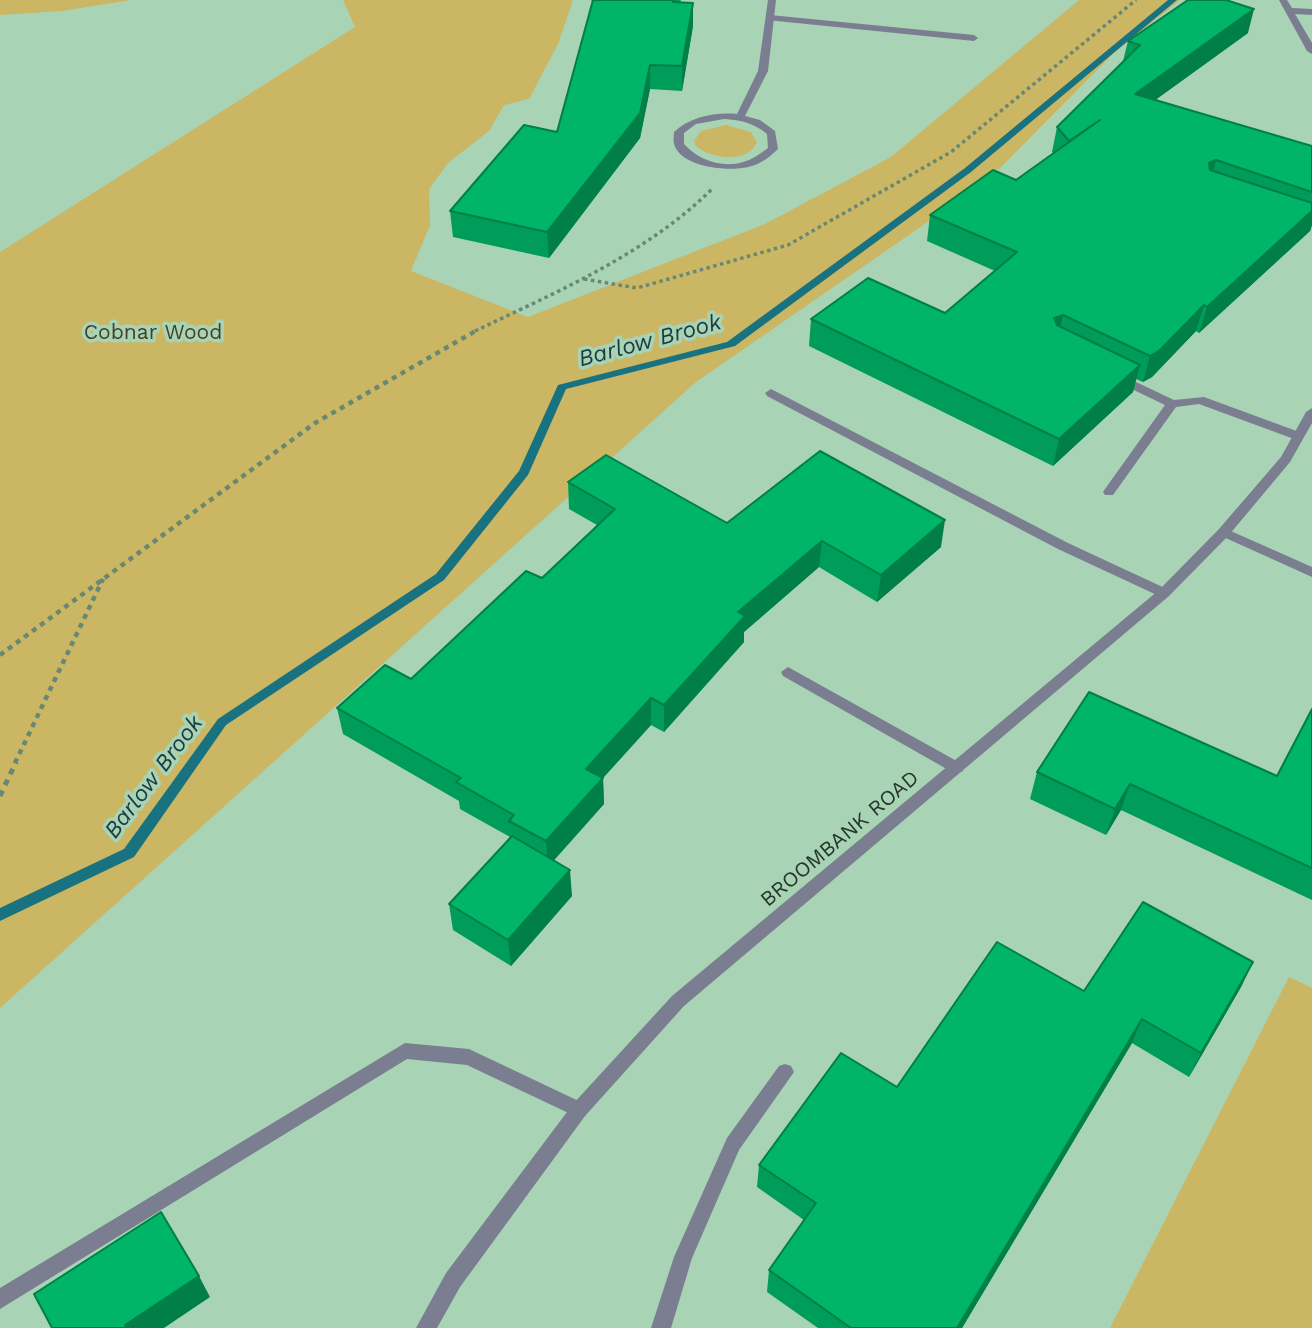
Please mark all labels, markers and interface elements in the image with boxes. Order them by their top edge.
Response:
water label: Barlow Brook [575,309,725,373]
park label: Cobnar Wood [84,320,222,346]
water label: Barlow Brook [99,710,209,844]
street label: BROOMBANK ROAD [756,765,924,913]

